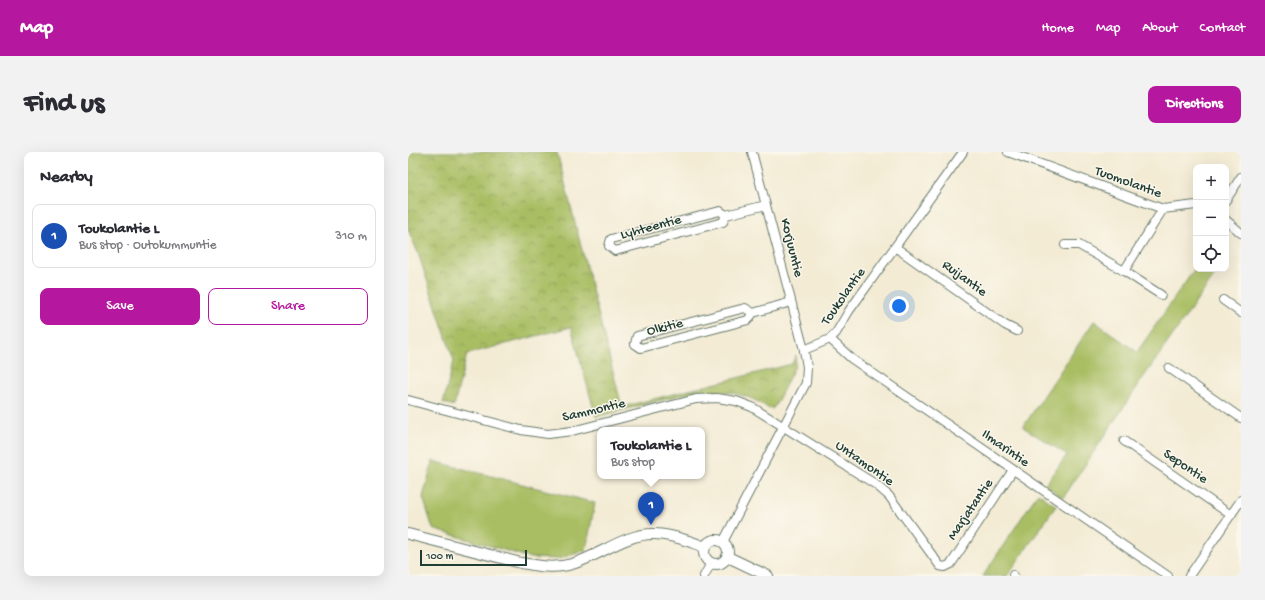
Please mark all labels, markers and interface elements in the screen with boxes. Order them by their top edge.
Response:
text: Map [20,17,53,40]
text: Home [1042,20,1074,37]
text: Map [1096,20,1120,37]
text: About [1142,20,1178,37]
text: Contact [1200,20,1245,37]
button: Directions [1148,86,1241,123]
text: Find us [24,88,104,121]
street label: Tuomolantie [1091,163,1164,203]
map controls [1193,164,1229,272]
button: + [1193,164,1229,200]
text: Nearby [40,168,93,188]
button: − [1193,200,1229,236]
street label: Lyhteentie [619,212,684,244]
street label: Korjuuntie [776,217,807,280]
text: Toukolantie L [79,220,159,238]
text: 1 [51,229,57,244]
text: 310 m [335,229,367,244]
button: locate [1193,236,1229,272]
text: Bus stop · Outokummuntie [79,238,217,253]
street label: Ruijantie [938,257,990,301]
street label: Toukolantie [817,264,870,330]
button: Save [40,288,200,325]
button: Share [208,288,368,325]
your location [889,296,909,316]
street label: Olkitie [645,315,686,341]
street label: Sammontie [561,395,628,426]
street label: Ilmarintie [978,426,1033,472]
popup [597,427,705,479]
text: Toukolantie L [611,437,691,455]
street label: Untamontie [831,438,897,491]
street label: Sepontie [1159,446,1211,489]
text: Bus stop [611,455,655,470]
street label: Marjatantie [944,475,998,544]
pin: 1 [638,492,664,525]
scale bar [420,548,527,567]
text: 100 m [426,551,453,563]

